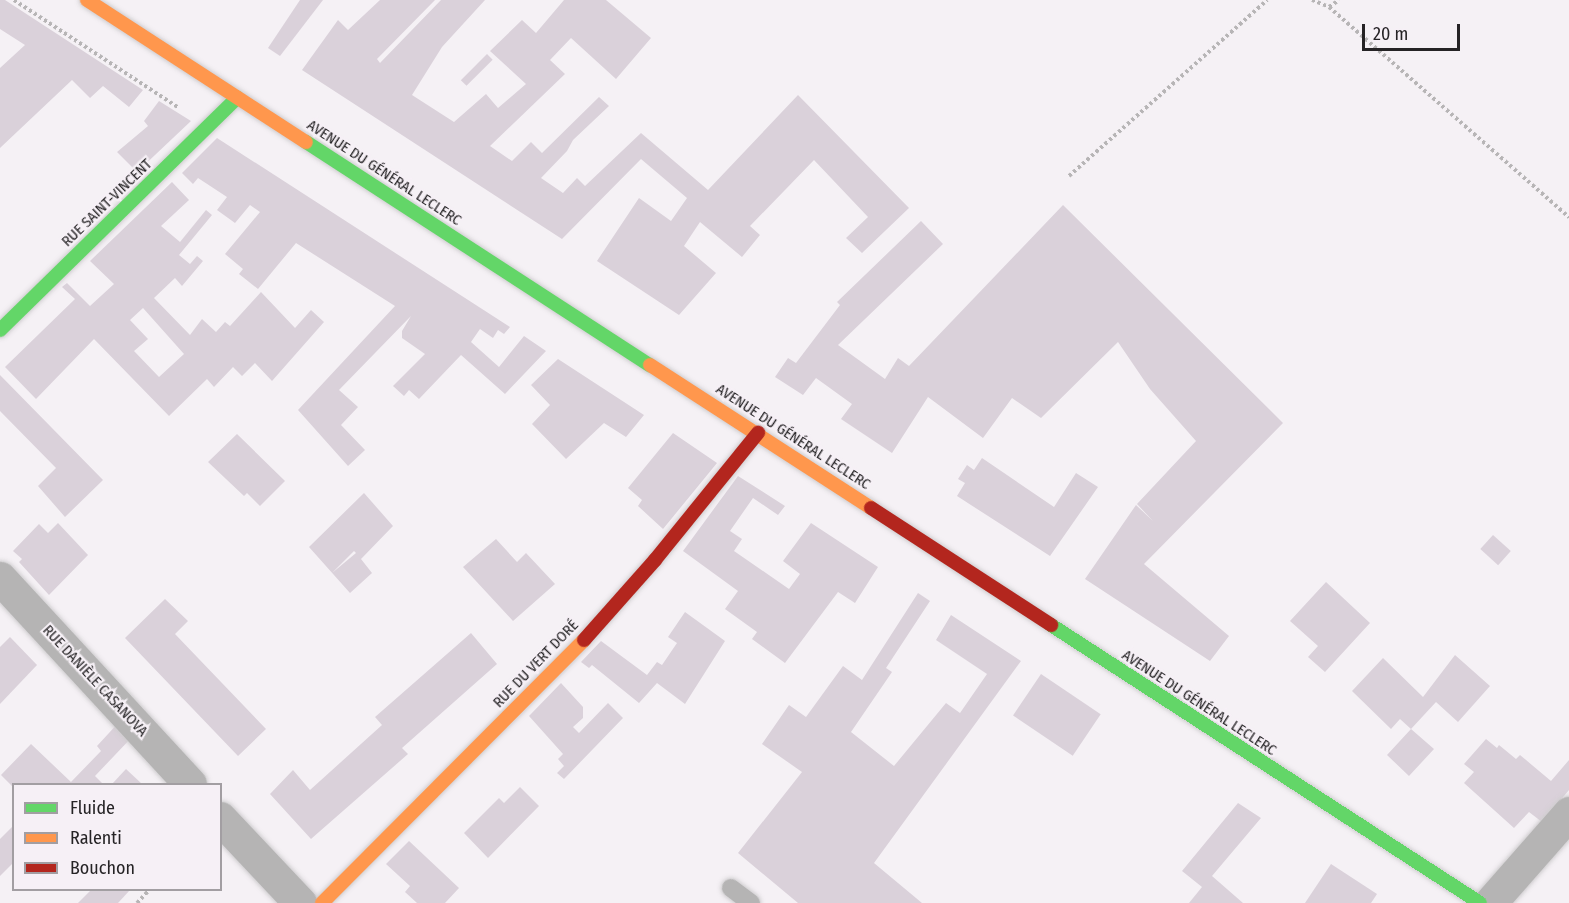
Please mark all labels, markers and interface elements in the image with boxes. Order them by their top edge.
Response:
scale bar [1365,12,1462,50]
text: 20 m [1373,23,1408,45]
street label: AVENUE DU GÉNÉRAL LECLERC [303,116,465,230]
street label: RUE SAINT-VINCENT [58,155,156,251]
street label: AVENUE DU GÉNÉRAL LECLERC [712,380,874,494]
street label: RUE DU VERT DORÉ [490,616,582,712]
street label: RUE DANIÈLE CASANOVA [39,622,151,740]
street label: AVENUE DU GÉNÉRAL LECLERC [1118,646,1280,760]
legend [12,783,222,891]
text: Fluide [70,797,115,819]
text: Ralenti [70,827,122,849]
text: Bouchon [70,857,135,879]

